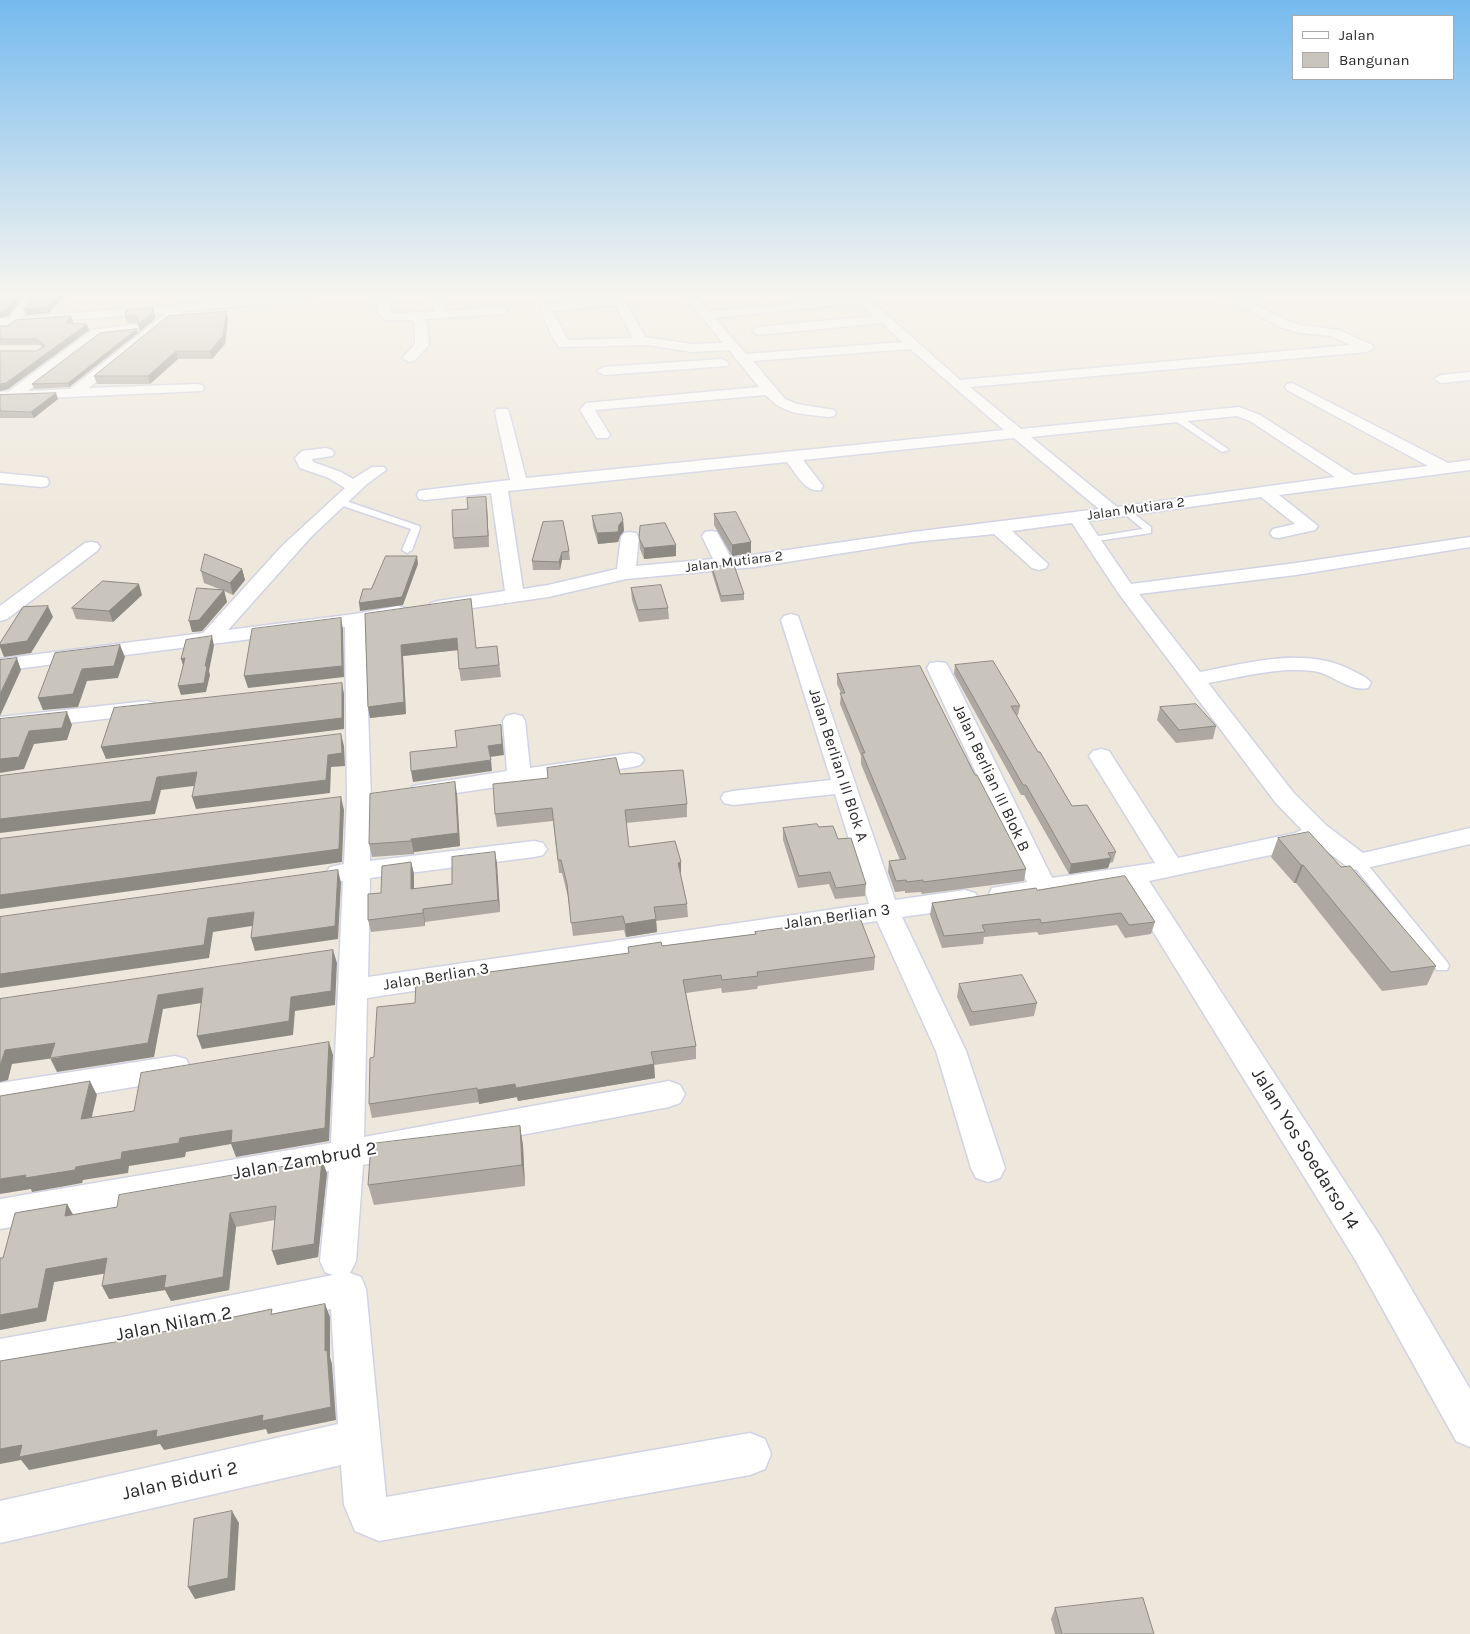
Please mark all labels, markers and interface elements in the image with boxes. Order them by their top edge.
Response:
legend [1292,15,1455,80]
text: Jalan [1339,26,1375,44]
text: Bangunan [1339,51,1410,69]
street label: Jalan Mutiara 2 [1086,494,1186,524]
street label: Jalan Mutiara 2 [684,548,784,576]
street label: Jalan Berlian III Blok A [804,686,872,844]
street label: Jalan Berlian III Blok B [948,701,1034,855]
street label: Jalan Berlian 3 [783,900,891,934]
street label: Jalan Berlian 3 [382,959,490,995]
street label: Jalan Yos Soedarso 14 [1246,1064,1364,1234]
street label: Jalan Zambrud 2 [231,1137,379,1185]
street label: Jalan Nilam 2 [114,1302,234,1346]
street label: Jalan Biduri 2 [120,1457,240,1505]

